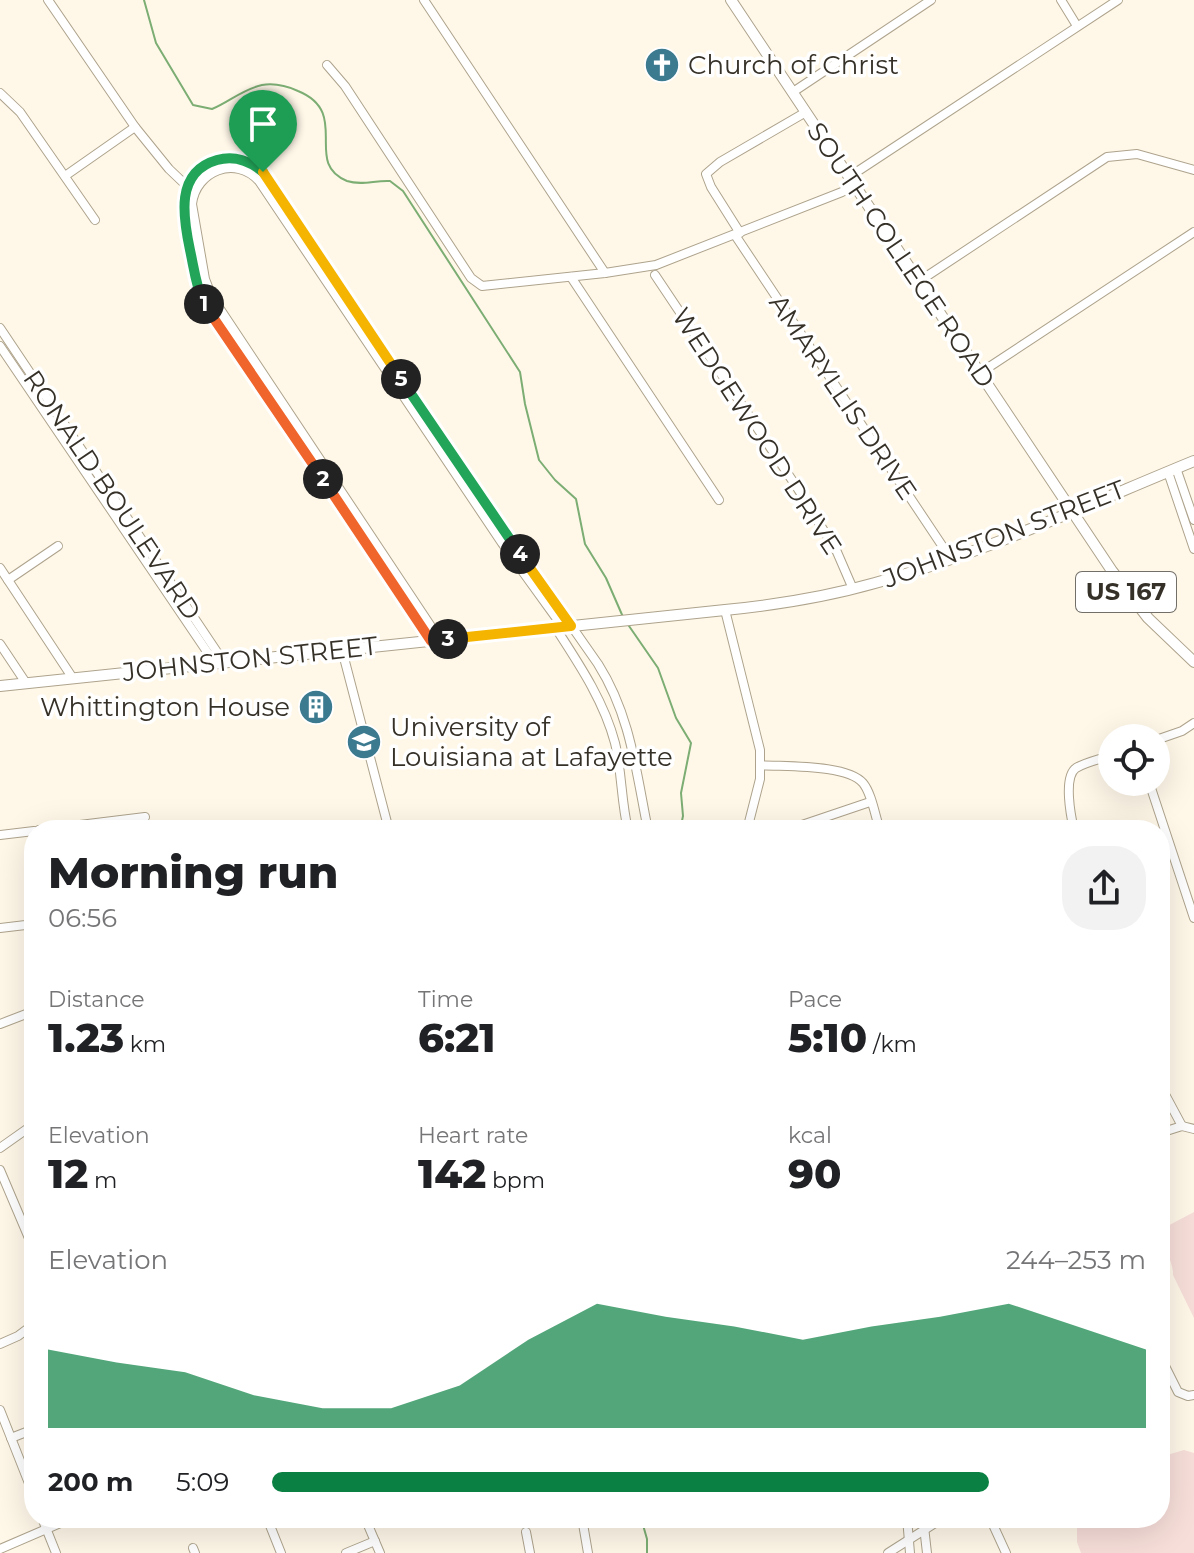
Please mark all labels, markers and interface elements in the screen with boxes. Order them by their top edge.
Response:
church icon: Church of Christ [643,46,681,84]
place label: Church of Christ [688,49,899,81]
pin [229,90,297,172]
icon: arrive [241,102,285,146]
street label: SOUTH COLLEGE ROAD [800,116,1002,394]
pin: 1 [184,284,224,324]
street label: AMARYLLIS DRIVE [762,288,924,506]
text: 1 [200,290,208,317]
street label: WEDGEWOOD DRIVE [665,302,849,560]
pin: 5 [381,359,421,399]
street label: RONALD BOULEVARD [16,364,208,626]
text: 5 [394,365,408,392]
pin: 2 [303,459,343,499]
text: 2 [317,465,329,492]
street label: JOHNSTON STREET [878,473,1130,595]
pin: 4 [500,534,540,574]
text: 4 [512,540,528,567]
road number: US 167 [1076,572,1176,612]
pin: 3 [428,619,468,659]
text: 3 [441,625,455,652]
street label: JOHNSTON STREET [120,630,379,688]
building icon: Whittington House [297,688,335,726]
place label: Whittington House [40,691,290,723]
place label: University of Louisiana at Lafayette [390,711,673,773]
school or university icon: University of Louisiana at Lafayette [345,723,383,761]
map controls [1098,724,1170,796]
button: locate [1098,724,1170,796]
text: Morning run [48,845,338,899]
button: share [1062,846,1146,930]
text: 06:56 [48,902,117,934]
text: Distance [48,986,145,1013]
text: Time [418,986,473,1013]
text: Pace [788,986,842,1013]
text: 1.23 [48,1013,124,1062]
text: 6:21 [418,1013,495,1062]
text: 5:10 [788,1013,867,1062]
text: km [124,1031,166,1058]
text: /km [867,1031,917,1058]
text: Elevation [48,1122,150,1149]
text: Heart rate [418,1122,528,1149]
text: kcal [788,1122,832,1149]
text: 12 [48,1149,88,1198]
text: 142 [418,1149,486,1198]
text: 90 [788,1149,841,1198]
text: m [88,1167,117,1194]
text: bpm [486,1167,545,1194]
text: Elevation [48,1244,168,1276]
text: 244–253 m [1006,1244,1146,1276]
text: 200 m [48,1466,133,1498]
text: 5:09 [176,1466,229,1498]

